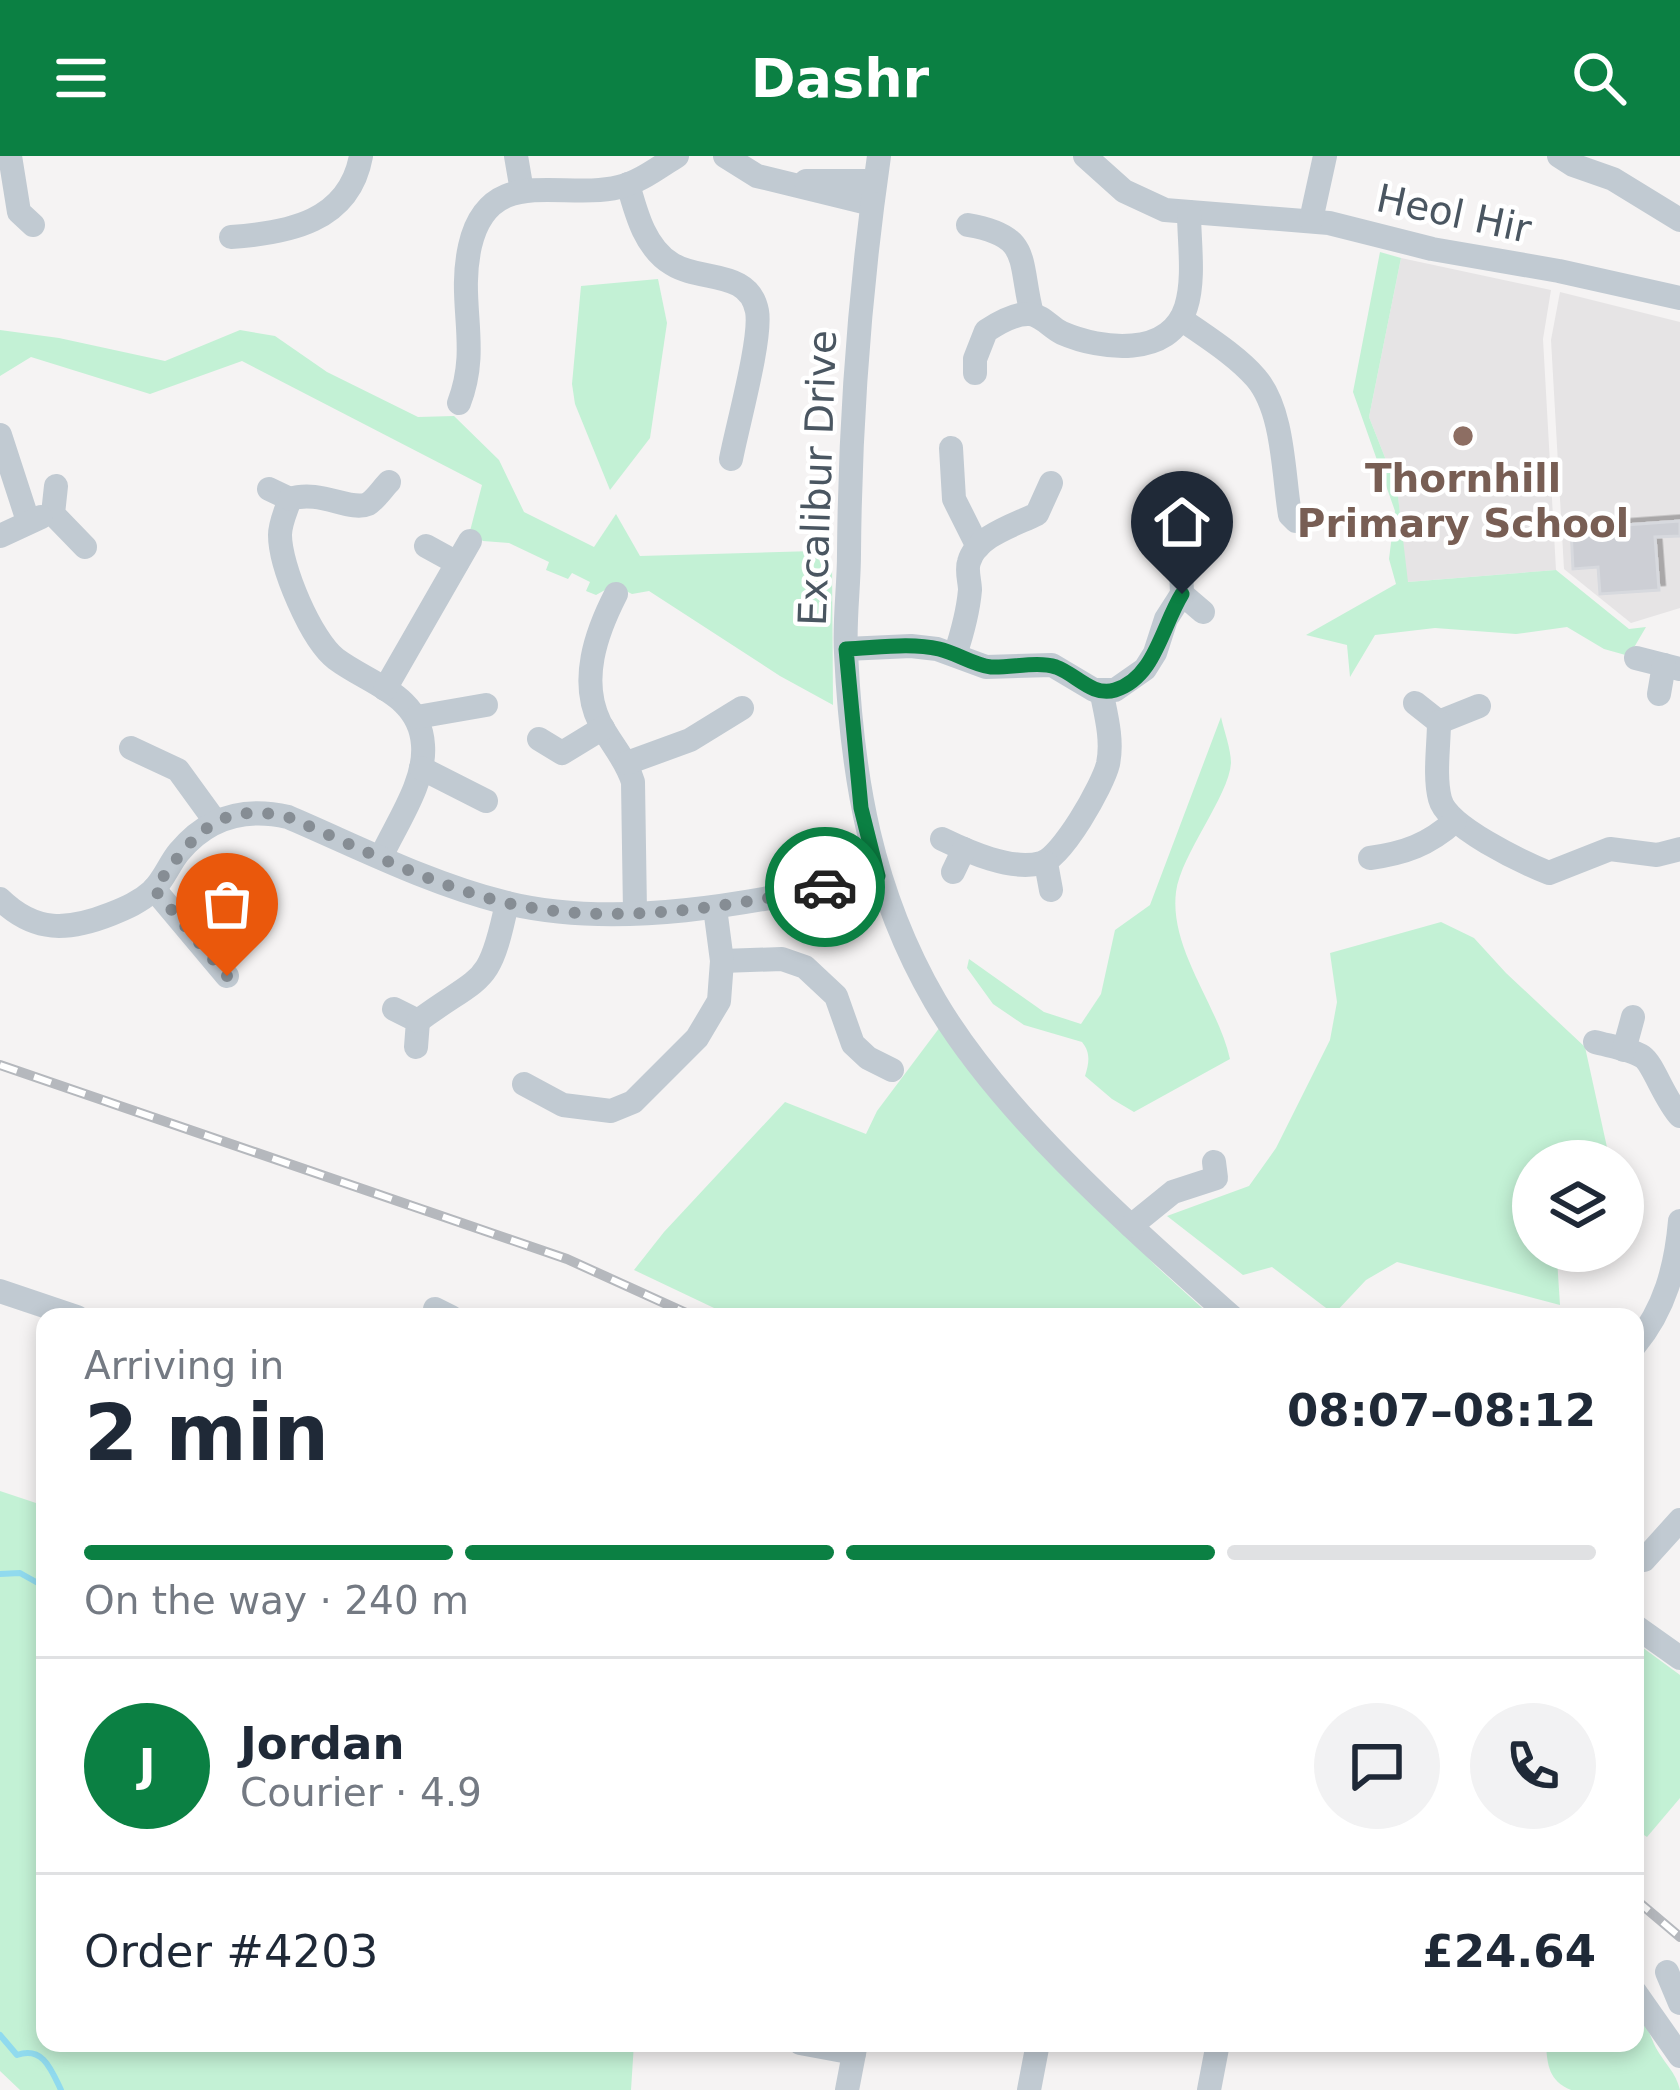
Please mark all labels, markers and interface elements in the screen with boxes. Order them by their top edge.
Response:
icon: menu [48,45,114,111]
icon: search [1566,45,1632,111]
text: Dashr [751,47,929,110]
street label: Heol Hir [1373,175,1536,252]
street label: Excalibur Drive [790,329,845,627]
marker: Thornhill Primary School [1450,423,1476,449]
place label: Thornhill Primary School [1297,456,1629,546]
pin [1131,471,1233,594]
icon: home [1149,489,1215,555]
courier [765,827,885,947]
pin [176,853,278,976]
icon: car [792,854,858,920]
icon: bag [194,871,260,937]
map controls [1512,1140,1644,1272]
button: layers [1512,1140,1644,1272]
text: Arriving in [84,1343,284,1388]
text: 08:07–08:12 [1287,1384,1596,1437]
text: 2 min [84,1388,329,1478]
text: On the way · 240 m [84,1578,469,1623]
button: chat [1314,1703,1440,1829]
button: phone [1470,1703,1596,1829]
text: Jordan [240,1717,404,1770]
text: J [139,1739,155,1792]
text: Courier · 4.9 [240,1770,482,1815]
text: Order #4203 [84,1925,378,1978]
text: £24.64 [1422,1925,1596,1978]

